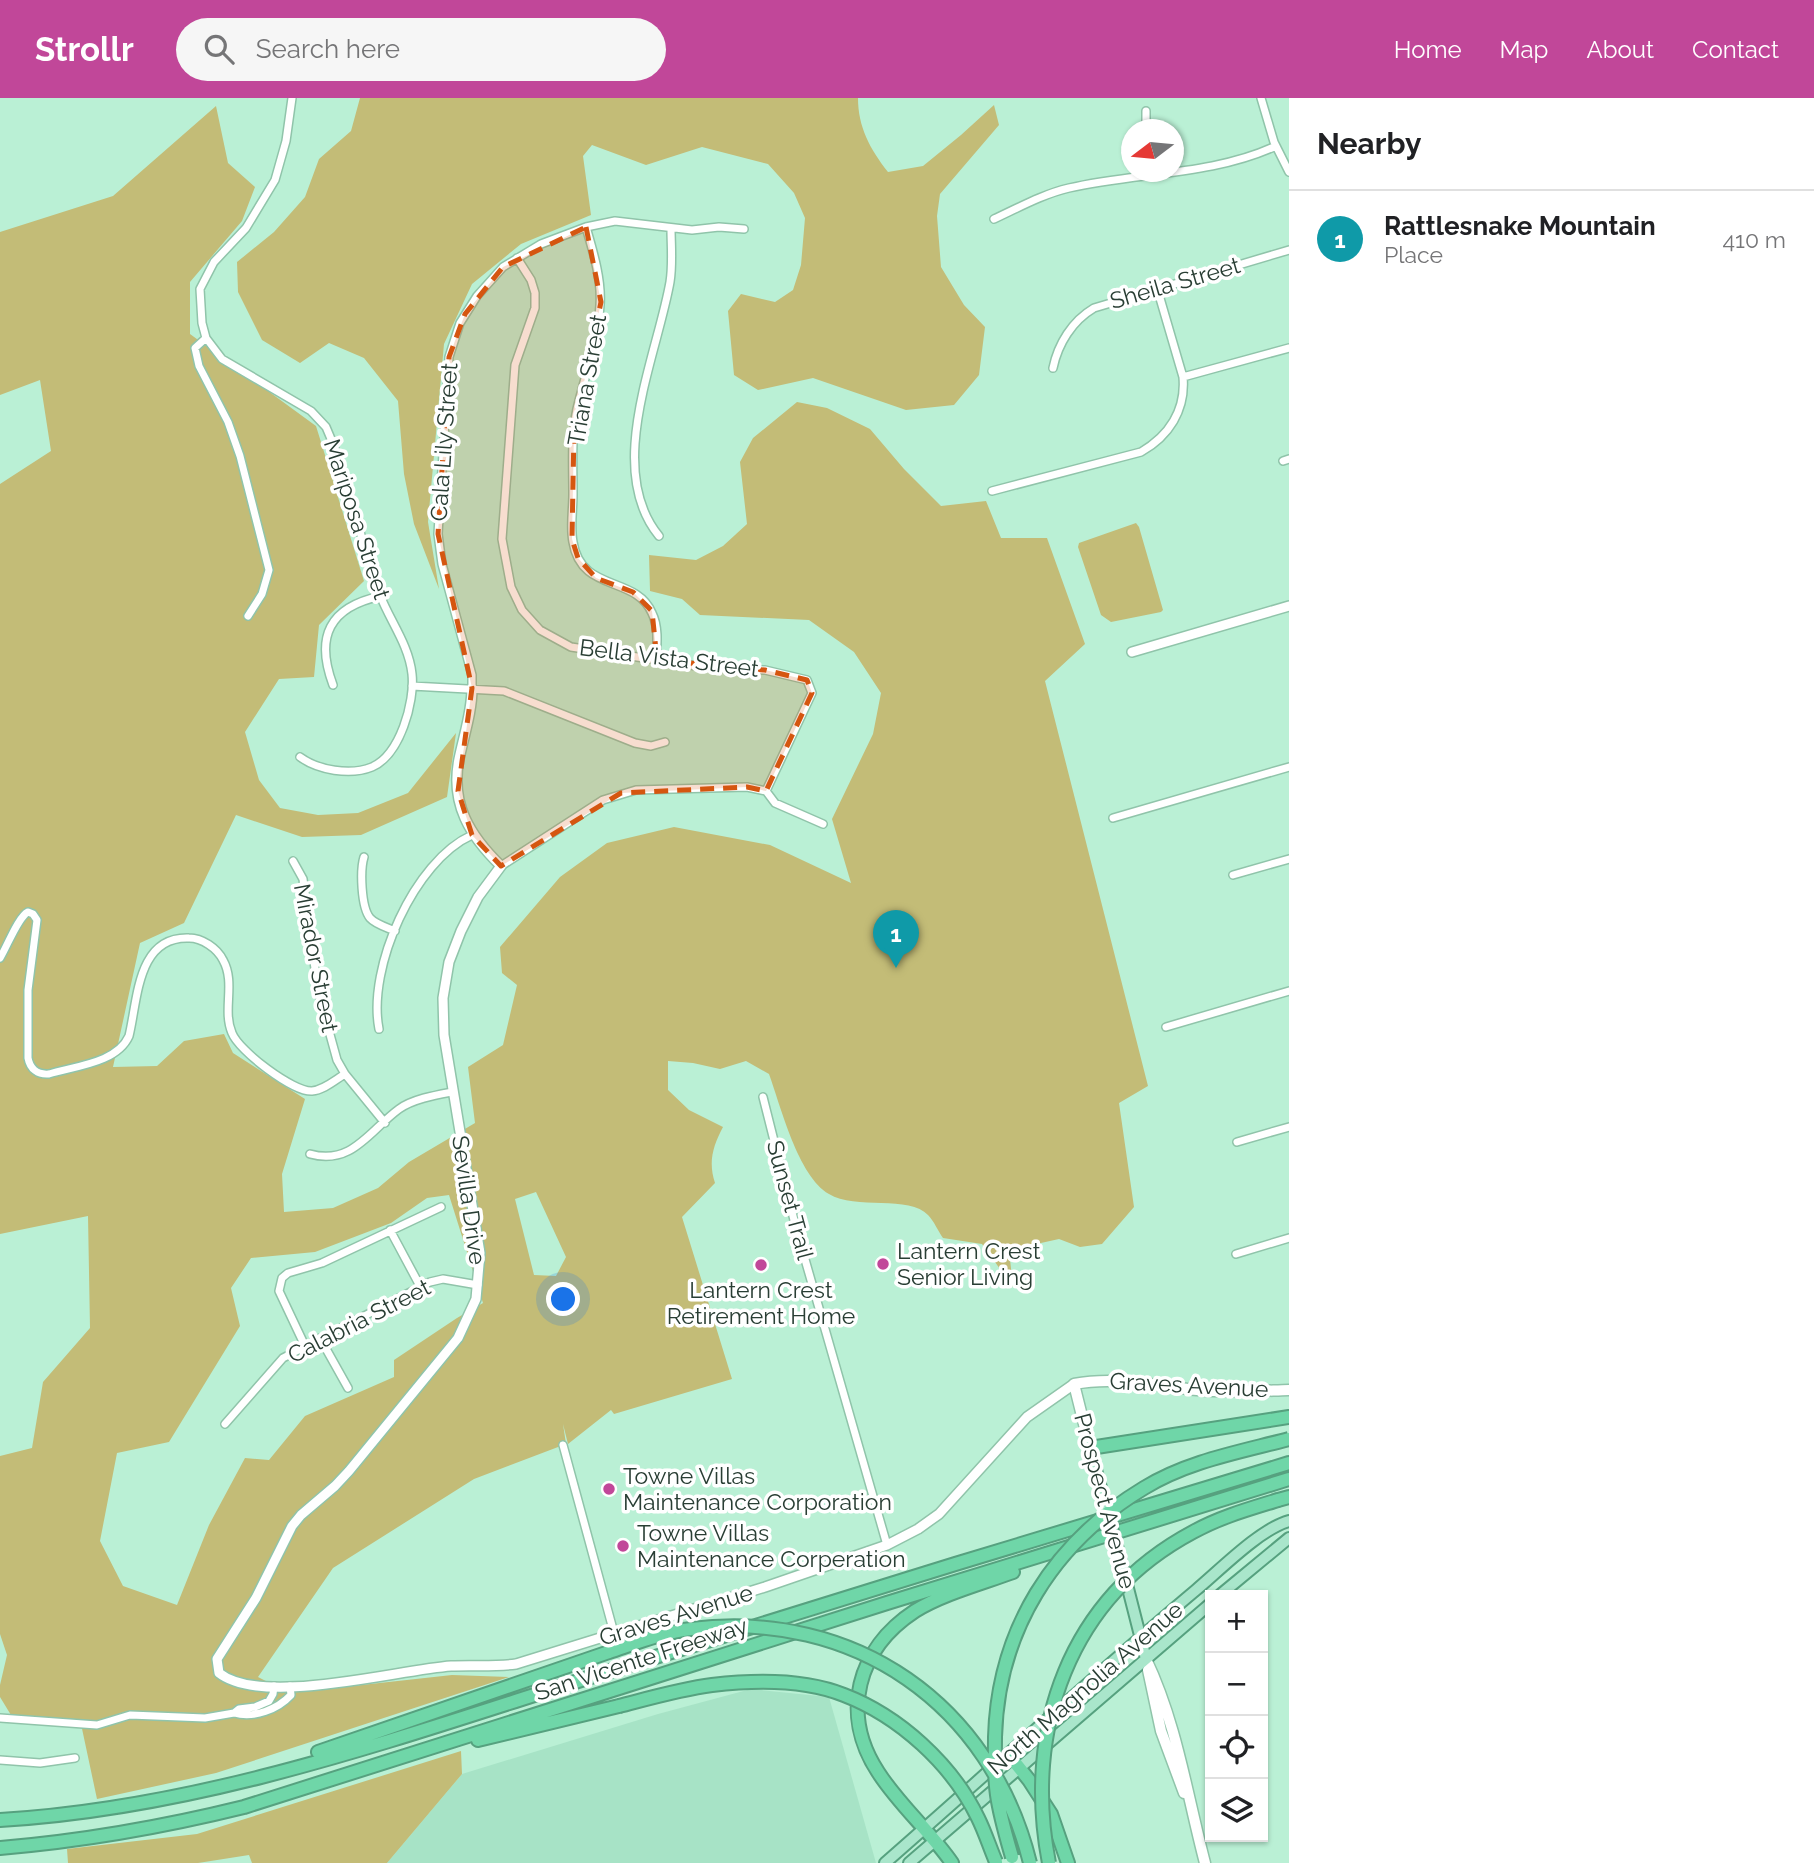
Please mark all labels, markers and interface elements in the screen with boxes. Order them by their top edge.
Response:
search box [176,18,666,81]
text: Strollr [35,30,134,69]
icon: search [200,30,238,68]
text: Search here [256,34,400,64]
text: Home [1394,35,1462,64]
text: Map [1500,35,1548,64]
text: About [1586,35,1654,64]
text: Contact [1692,35,1779,64]
north arrow [1121,119,1184,182]
text: Nearby [1317,126,1421,161]
text: Rattlesnake Mountain [1384,211,1656,241]
text: 1 [1334,226,1346,253]
text: 410 m [1723,226,1786,253]
text: Place [1384,241,1443,268]
street label: Sheila Street [1107,251,1243,314]
street label: Triana Street [562,312,611,448]
street label: Cala Lily Street [424,362,463,522]
street label: Mariposa Street [319,435,396,603]
street label: Bella Vista Street [578,633,761,682]
street label: Mirador Street [289,881,344,1035]
pin: 1 [873,910,919,968]
street label: Sevilla Drive [447,1134,492,1266]
street label: Sunset Trail [762,1137,820,1263]
place label: Lantern Crest Senior Living [897,1237,1041,1290]
marker: Lantern Crest Senior Living [875,1256,891,1272]
marker: Lantern Crest Retirement Home [753,1257,769,1273]
street label: Calabria Street [283,1273,435,1368]
place label: Lantern Crest Retirement Home [667,1276,855,1329]
your location [546,1282,580,1316]
street label: Graves Avenue [1109,1367,1269,1402]
street label: Prospect Avenue [1069,1410,1142,1592]
place label: Towne Villas Maintenance Corporation [623,1462,892,1515]
marker: Towne Villas Maintenance Corporation [601,1481,617,1497]
place label: Towne Villas Maintenance Corperation [637,1519,906,1572]
marker: Towne Villas Maintenance Corperation [615,1538,631,1554]
street label: Graves Avenue [596,1578,756,1651]
map controls [1205,1590,1268,1842]
button: + [1205,1590,1268,1653]
street label: North Magnolia Avenue [982,1595,1188,1780]
street label: San Vicente Freeway [531,1611,751,1706]
button: − [1205,1653,1268,1716]
button: locate [1205,1716,1268,1779]
button: layers [1205,1779,1268,1842]

